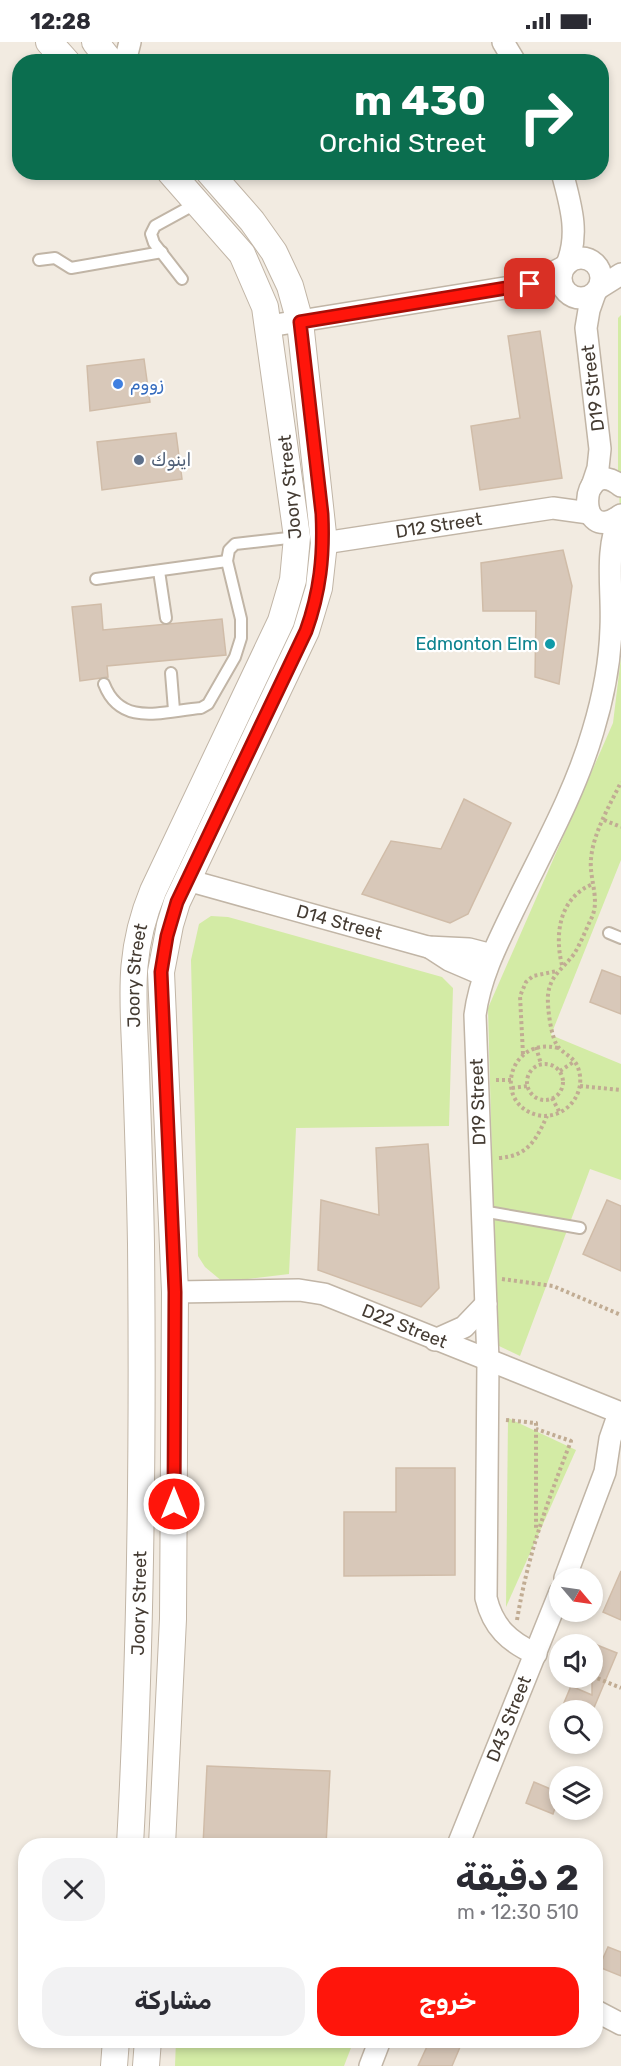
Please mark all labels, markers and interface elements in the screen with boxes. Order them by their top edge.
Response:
text: 12:28 [30,8,91,35]
text: 430 m [354,76,486,126]
icon: right [507,78,585,156]
text: Orchid Street [319,127,486,159]
pin [504,258,555,309]
icon: arrive [513,267,546,300]
street label: D19 Street [577,343,609,433]
place label: زووم [130,373,164,395]
marker: زووم [111,377,125,391]
street label: Joory Street [274,434,306,540]
place label: اينوك [151,449,191,471]
marker: اينوك [132,453,146,467]
street label: D12 Street [394,508,483,543]
place label: Edmonton Elm [415,633,538,655]
marker: Edmonton Elm [543,637,557,651]
street label: D14 Street [294,900,384,945]
street label: Joory Street [122,921,152,1028]
street label: D19 Street [465,1058,491,1146]
street label: D22 Street [359,1299,450,1353]
position arrow [142,1472,206,1536]
street label: Joory Street [127,1551,151,1656]
north arrow [549,1568,603,1622]
map controls [549,1568,603,1820]
button: sound [549,1634,603,1688]
street label: D43 Street [482,1673,536,1765]
button: search [549,1700,603,1754]
button: layers [549,1766,603,1820]
text: 2 دقيقة [455,1856,579,1899]
button: close [42,1858,105,1921]
text: 510 m · 12:30 [457,1900,579,1924]
button: مشاركة [42,1967,305,2036]
button: خروج [317,1967,579,2036]

